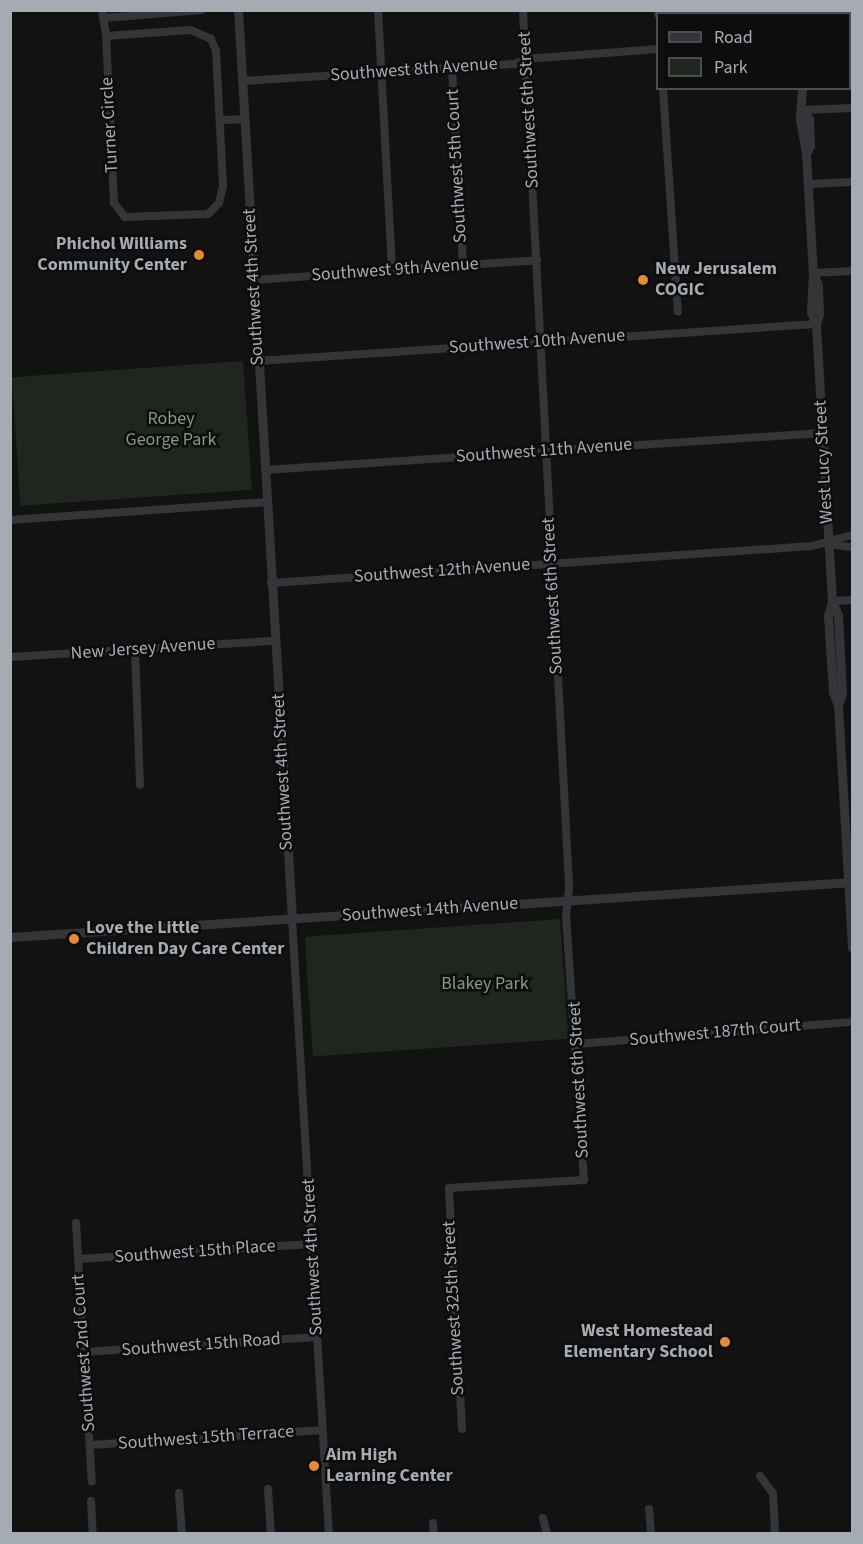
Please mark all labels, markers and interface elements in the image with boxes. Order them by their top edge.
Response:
legend [656,12,851,90]
text: Road [714,25,753,50]
street label: Southwest 6th Street [514,31,544,189]
street label: Southwest 8th Avenue [330,53,498,87]
text: Park [714,55,748,80]
street label: Turner Circle [97,77,123,173]
street label: Southwest 5th Court [442,88,472,244]
street label: Southwest 4th Street [239,208,269,366]
place label: Phichol Williams Community Center [37,234,187,276]
marker: Phichol Williams Community Center [192,248,206,262]
street label: Southwest 9th Avenue [311,253,479,287]
place label: New Jerusalem COGIC [655,259,777,302]
marker: New Jerusalem COGIC [636,273,650,287]
street label: Southwest 10th Avenue [448,325,626,359]
street label: West Lucy Street [810,400,838,524]
park label: Robey George Park [126,409,216,452]
street label: Southwest 11th Avenue [455,434,633,468]
street label: Southwest 6th Street [538,517,568,675]
street label: Southwest 12th Avenue [353,554,531,588]
street label: New Jersey Avenue [70,633,216,665]
street label: Southwest 4th Street [268,693,298,851]
street label: Southwest 14th Avenue [341,893,519,927]
place label: Love the Little Children Day Care Center [86,918,284,960]
marker: Love the Little Children Day Care Center [67,932,81,946]
park label: Blakey Park [441,973,529,995]
street label: Southwest 6th Street [564,1001,594,1159]
street label: Southwest 187th Court [628,1015,802,1051]
street label: Southwest 4th Street [298,1178,328,1336]
street label: Southwest 325th Street [439,1220,469,1396]
street label: Southwest 15th Place [114,1236,276,1268]
street label: Southwest 2nd Court [68,1273,100,1433]
place label: West Homestead Elementary School [563,1321,713,1364]
street label: Southwest 15th Road [121,1329,281,1361]
marker: West Homestead Elementary School [718,1335,732,1349]
street label: Southwest 15th Terrace [117,1421,295,1455]
place label: Aim High Learning Center [326,1445,453,1488]
marker: Aim High Learning Center [307,1459,321,1473]

